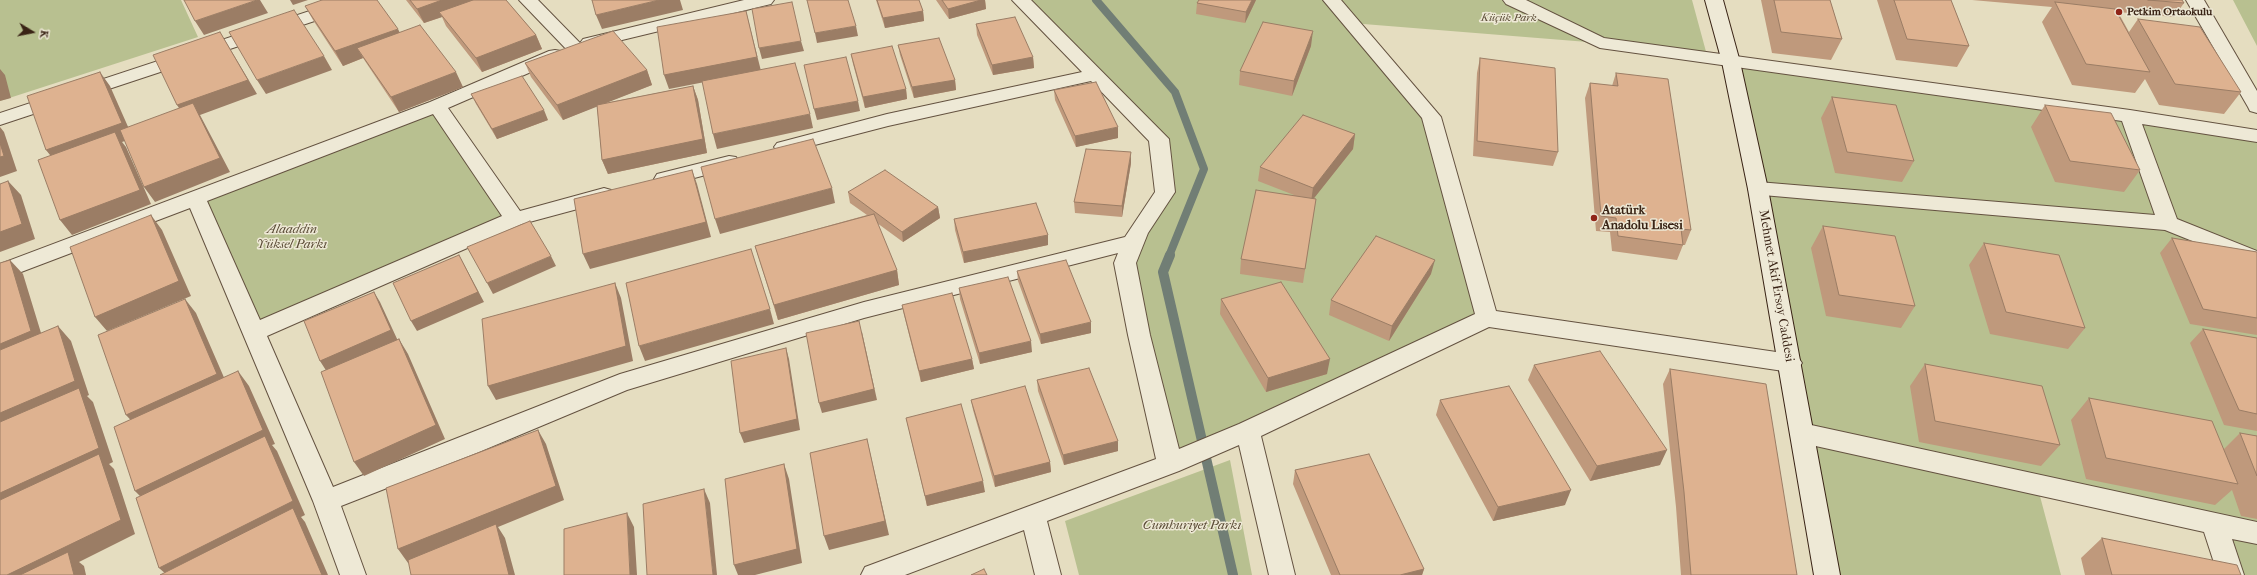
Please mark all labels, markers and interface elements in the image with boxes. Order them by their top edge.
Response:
place label: Petkim Ortaokulu [2127,5,2212,19]
marker: Petkim Ortaokulu [2114,7,2124,17]
park label: Küçük Park [1481,11,1537,25]
north arrow [12,12,52,52]
text: K [37,29,51,39]
place label: Atatürk Anadolu Lisesi [1602,203,1683,234]
street label: Mehmet Akif Ersoy Caddesi [1755,209,1797,363]
marker: Atatürk Anadolu Lisesi [1589,213,1599,223]
park label: Alaaddin Yüksel Parkı [257,222,327,253]
park label: Cumhuriyet Parkı [1143,518,1241,534]

